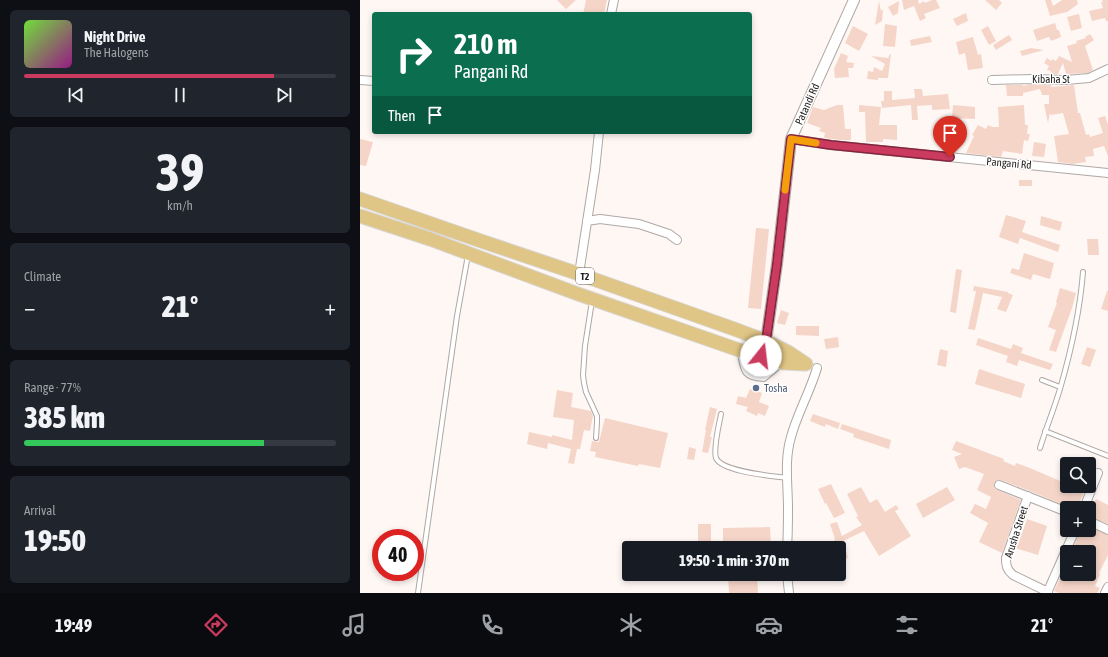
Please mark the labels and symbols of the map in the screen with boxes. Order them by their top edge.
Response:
street label: Kibaha St [1032,73,1070,85]
street label: Patandi Rd [793,82,821,126]
pin [933,116,967,157]
street label: Pangani Rd [986,155,1032,171]
road number: T2 [576,268,594,284]
position arrow [740,335,782,377]
place label: Tosha [764,382,788,394]
marker: Tosha [751,383,761,393]
street label: Arusha Street [1002,505,1030,559]
speed limit sign: 40 [372,529,424,581]

